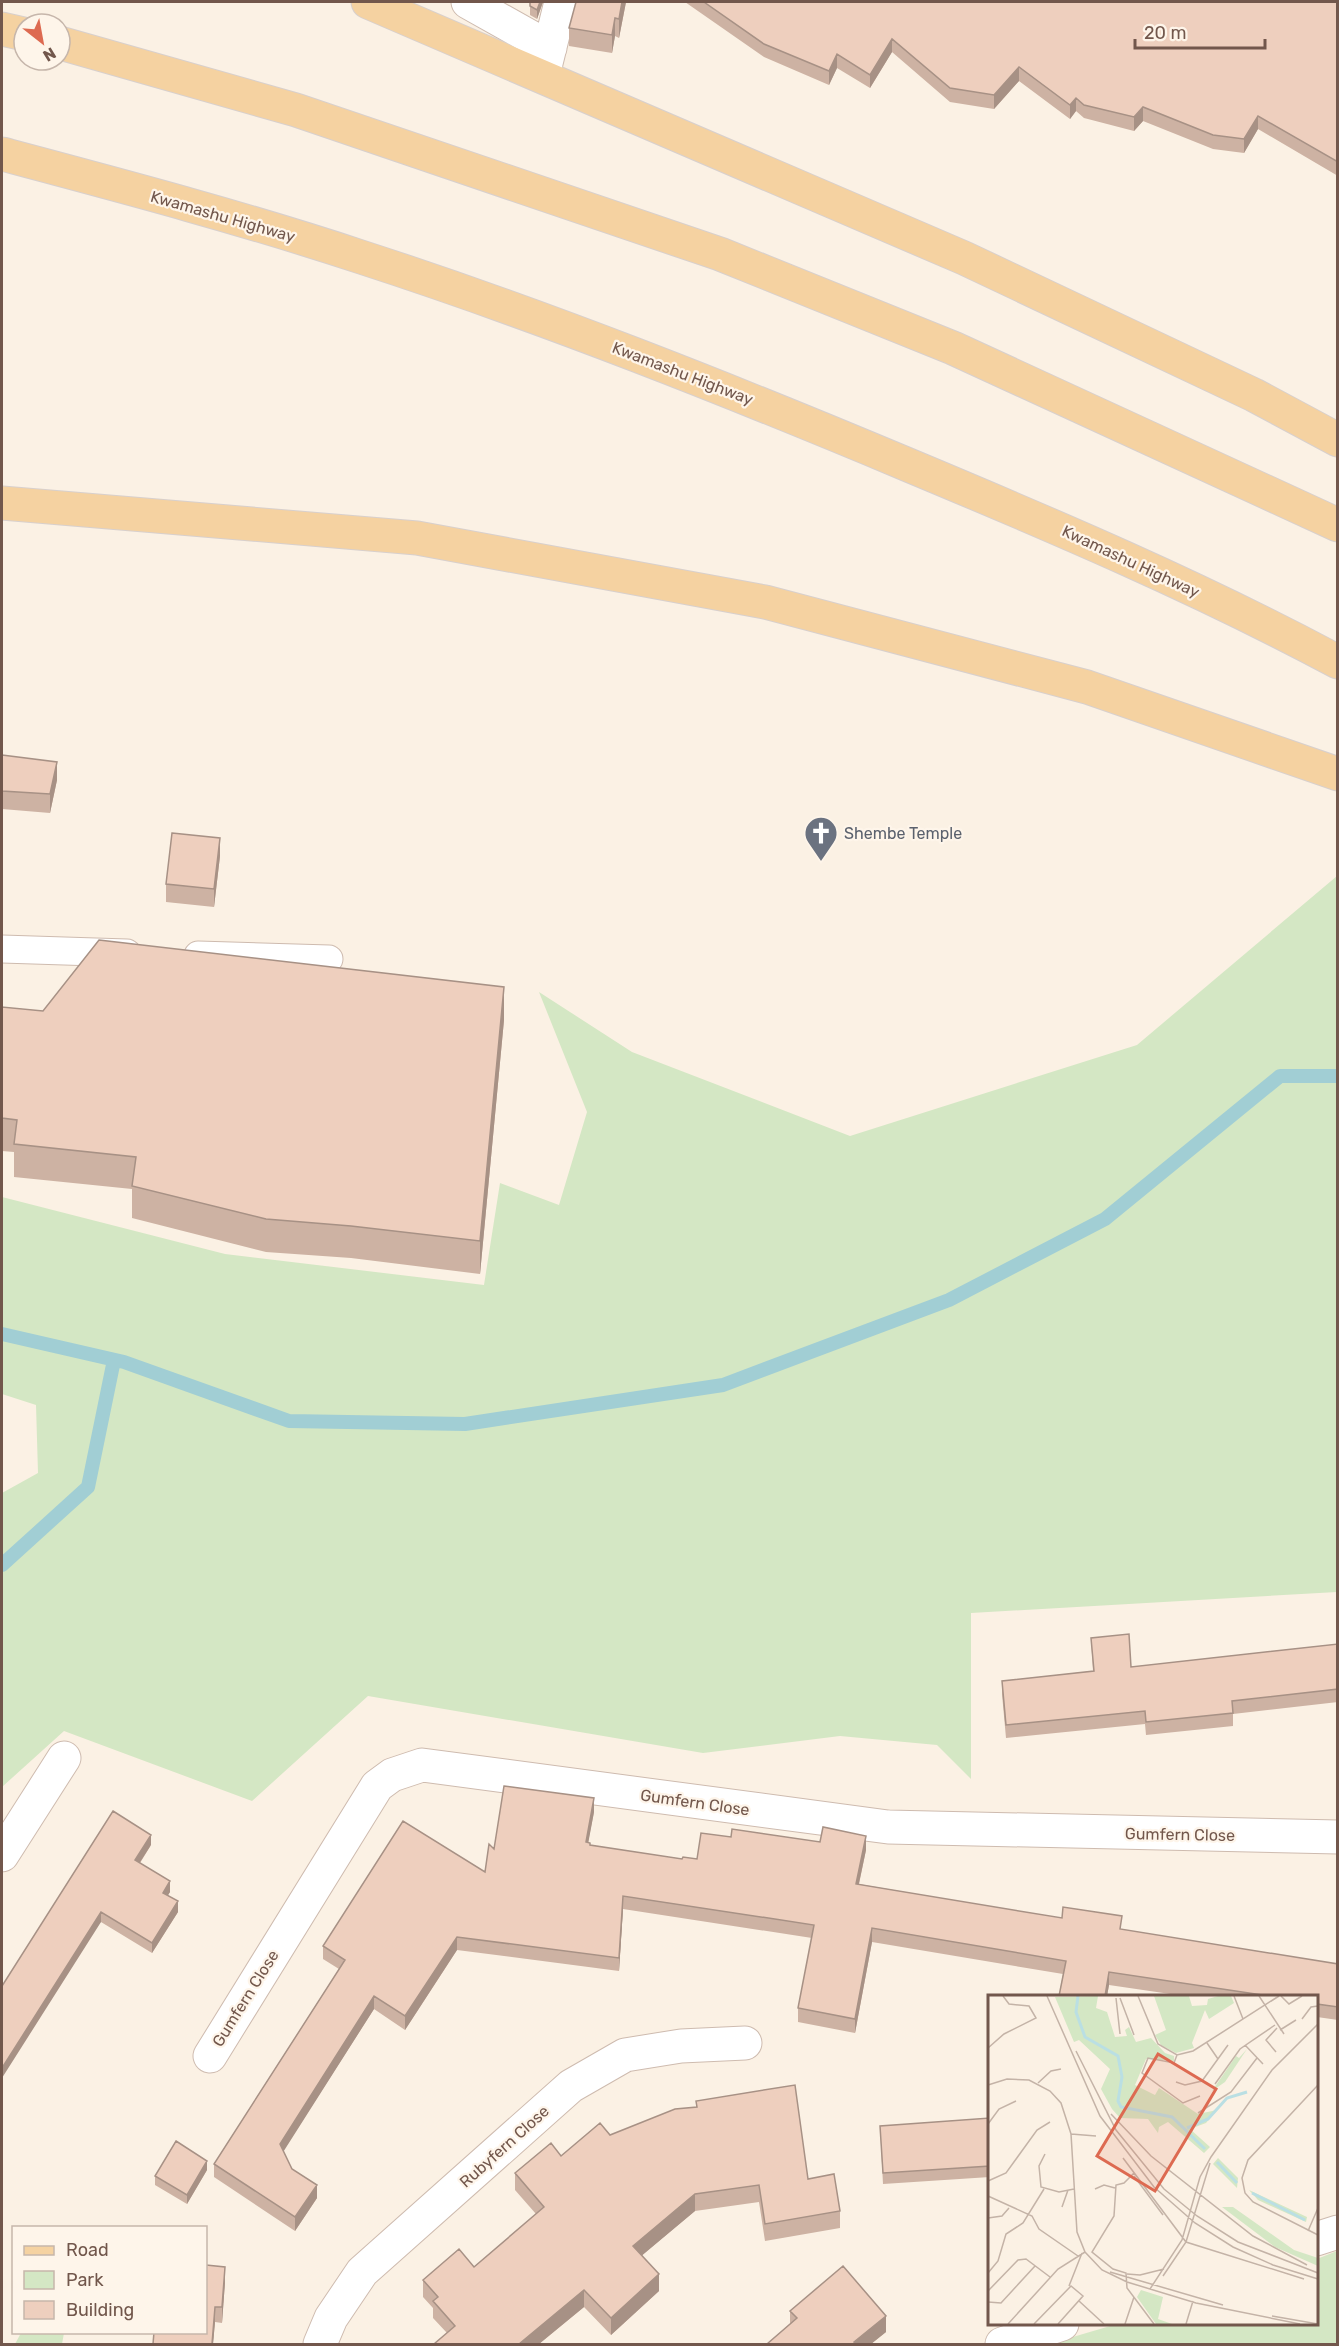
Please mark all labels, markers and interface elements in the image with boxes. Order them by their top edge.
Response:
north arrow [12,12,72,72]
scale bar [1135,12,1266,50]
text: 20 m [1144,22,1186,44]
text: N [40,43,59,66]
street label: Kwamashu Highway [148,187,297,246]
street label: Kwamashu Highway [610,338,756,409]
street label: Kwamashu Highway [1059,521,1203,602]
church icon: Shembe Temple [803,815,839,862]
place label: Shembe Temple [844,824,962,843]
street label: Gumfern Close [639,1785,751,1820]
street label: Gumfern Close [1125,1824,1235,1845]
street label: Gumfern Close [208,1947,283,2050]
inset map [988,1995,1318,2325]
street label: Rubyfern Close [456,2101,553,2191]
legend [12,2226,207,2334]
text: Road [66,2239,109,2261]
text: Park [66,2269,104,2291]
text: Building [66,2299,134,2321]

